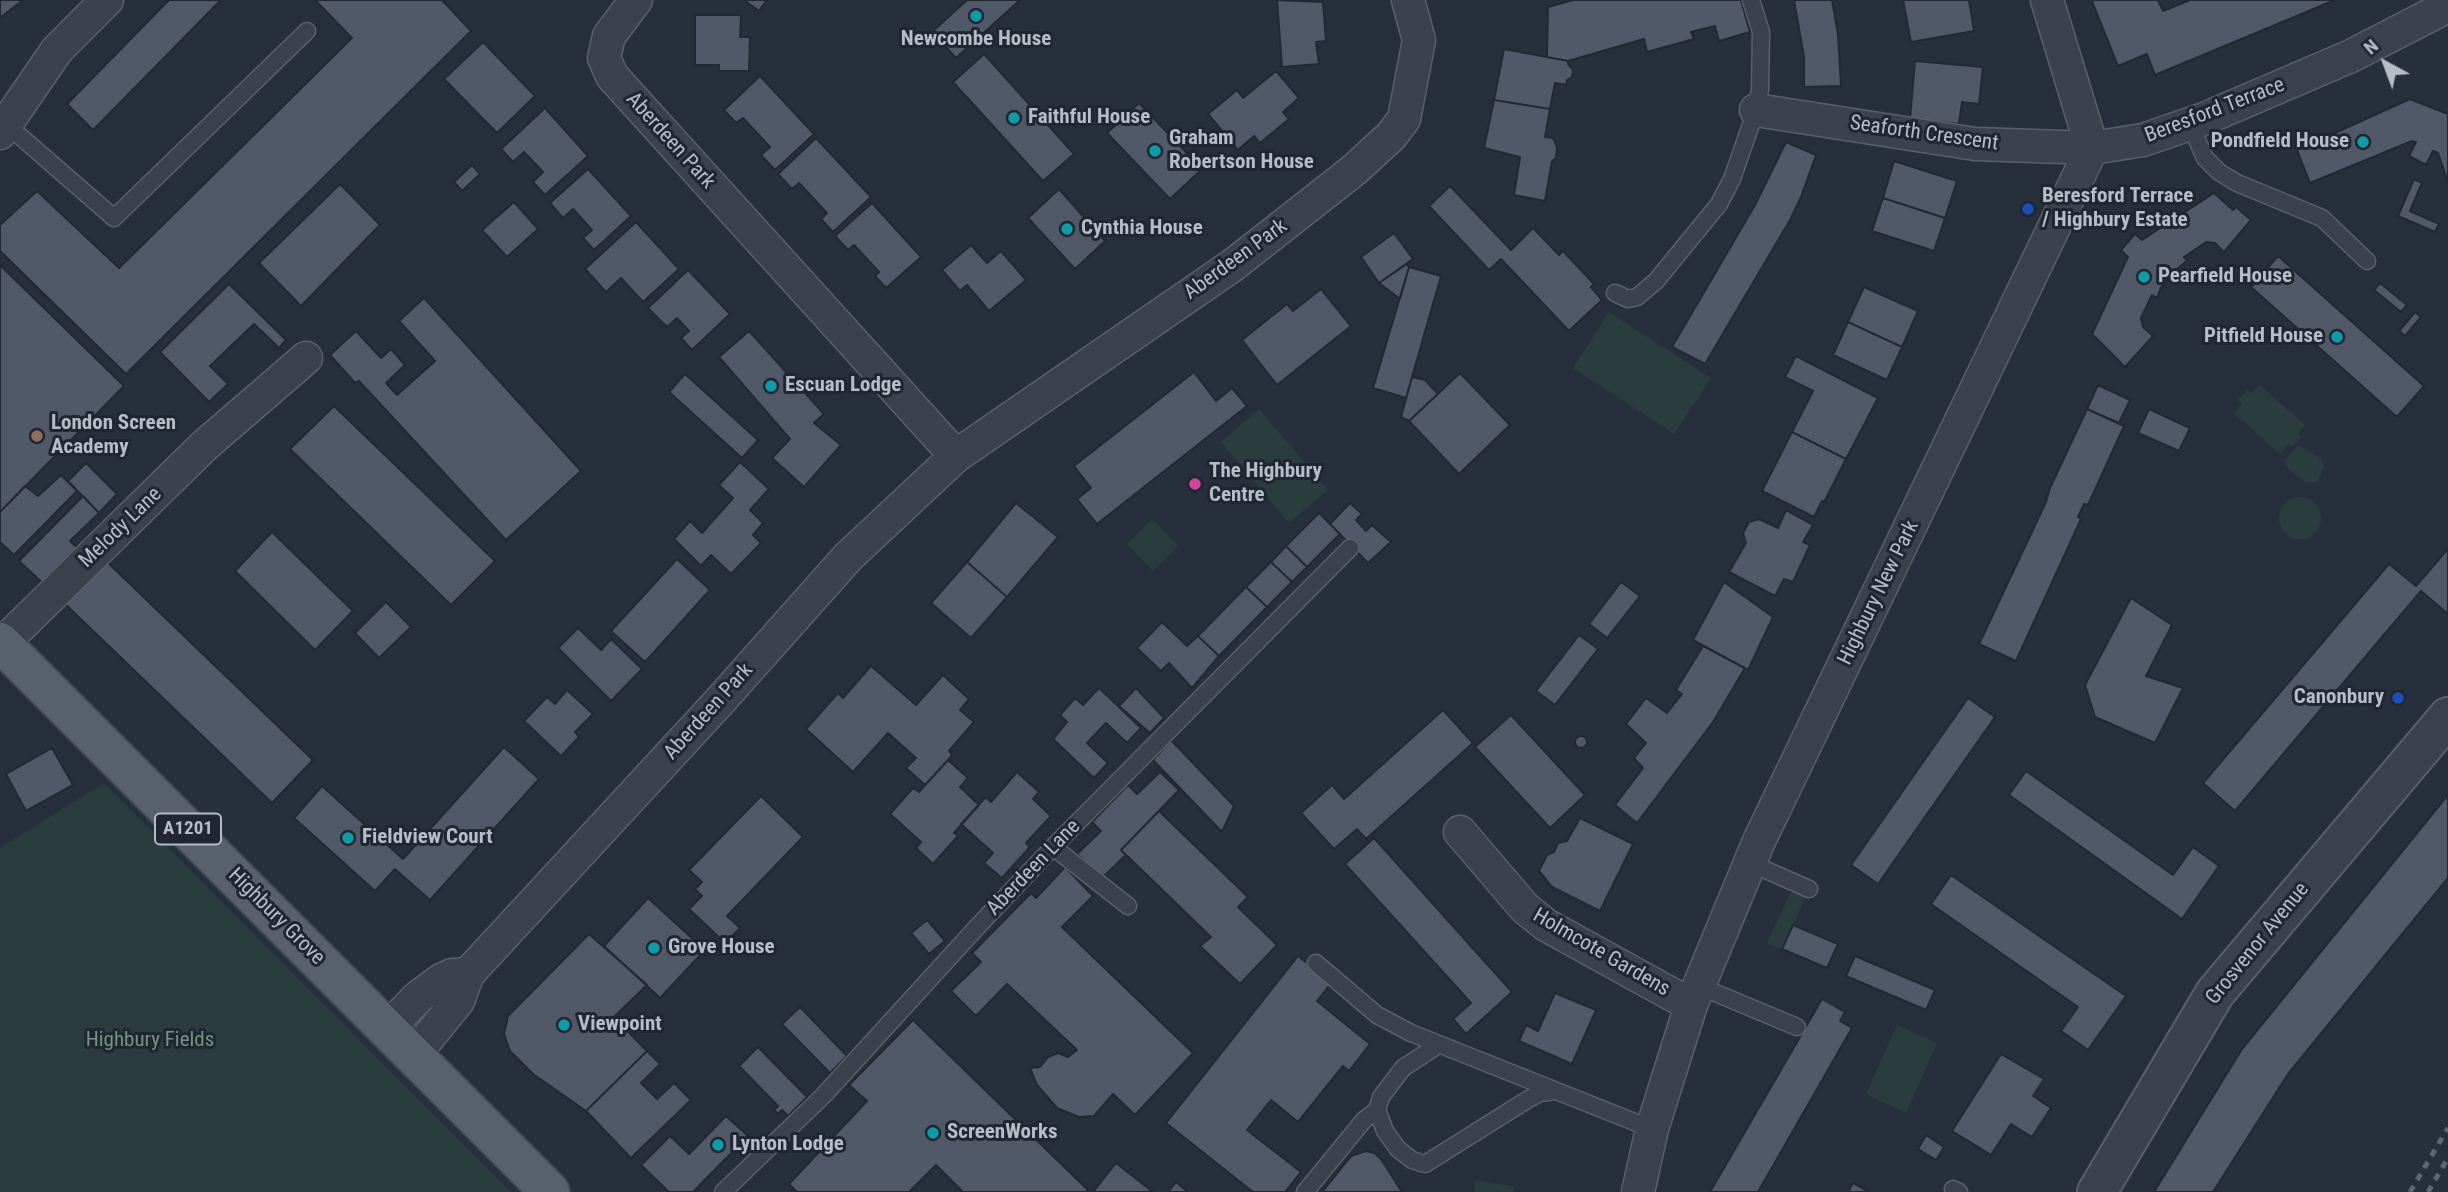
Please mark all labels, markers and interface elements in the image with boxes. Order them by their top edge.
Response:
marker: Newcombe House [968,8,984,24]
place label: Newcombe House [901,27,1051,53]
north arrow [2350,28,2420,98]
text: N [2359,34,2383,59]
street label: Beresford Terrace [2142,73,2288,149]
street label: Aberdeen Park [620,88,720,194]
place label: Faithful House [1028,105,1150,131]
marker: Faithful House [1006,110,1022,126]
street label: Seaforth Crescent [1848,111,2000,157]
place label: Graham Robertson House [1169,126,1314,176]
place label: Pondfield House [2211,129,2349,155]
marker: Pondfield House [2355,134,2371,150]
marker: Graham Robertson House [1147,143,1163,159]
place label: Beresford Terrace / Highbury Estate [2042,184,2193,234]
marker: Beresford Terrace / Highbury Estate [2020,201,2036,217]
street label: Aberdeen Park [1180,214,1292,306]
place label: Cynthia House [1081,216,1203,242]
marker: Cynthia House [1059,221,1075,237]
place label: Pearfield House [2158,264,2292,290]
marker: Pearfield House [2136,269,2152,285]
place label: Pitfield House [2204,324,2323,350]
marker: Pitfield House [2329,329,2345,345]
place label: Escuan Lodge [785,373,901,399]
marker: Escuan Lodge [763,378,779,394]
place label: London Screen Academy [51,411,176,461]
marker: London Screen Academy [29,428,45,444]
place label: The Highbury Centre [1209,459,1322,509]
marker: The Highbury Centre [1187,476,1203,492]
street label: Melody Lane [74,482,168,574]
street label: Highbury New Park [1833,517,1925,669]
street label: Aberdeen Park [659,659,759,765]
place label: Canonbury [2294,685,2384,711]
marker: Canonbury [2390,690,2406,706]
road number: A1201 [155,814,221,844]
street label: Aberdeen Lane [982,815,1086,921]
place label: Fieldview Court [362,825,493,851]
marker: Fieldview Court [340,830,356,846]
street label: Highbury Grove [222,863,330,971]
street label: Grosvenor Avenue [2201,878,2315,1010]
street label: Holmcote Gardens [1528,904,1674,1002]
place label: Grove House [668,935,775,961]
marker: Grove House [646,940,662,956]
place label: Viewpoint [578,1012,662,1038]
marker: Viewpoint [556,1017,572,1033]
park label: Highbury Fields [86,1028,214,1054]
place label: ScreenWorks [947,1120,1058,1146]
marker: ScreenWorks [925,1125,941,1141]
place label: Lynton Lodge [732,1132,844,1158]
marker: Lynton Lodge [710,1137,726,1153]

